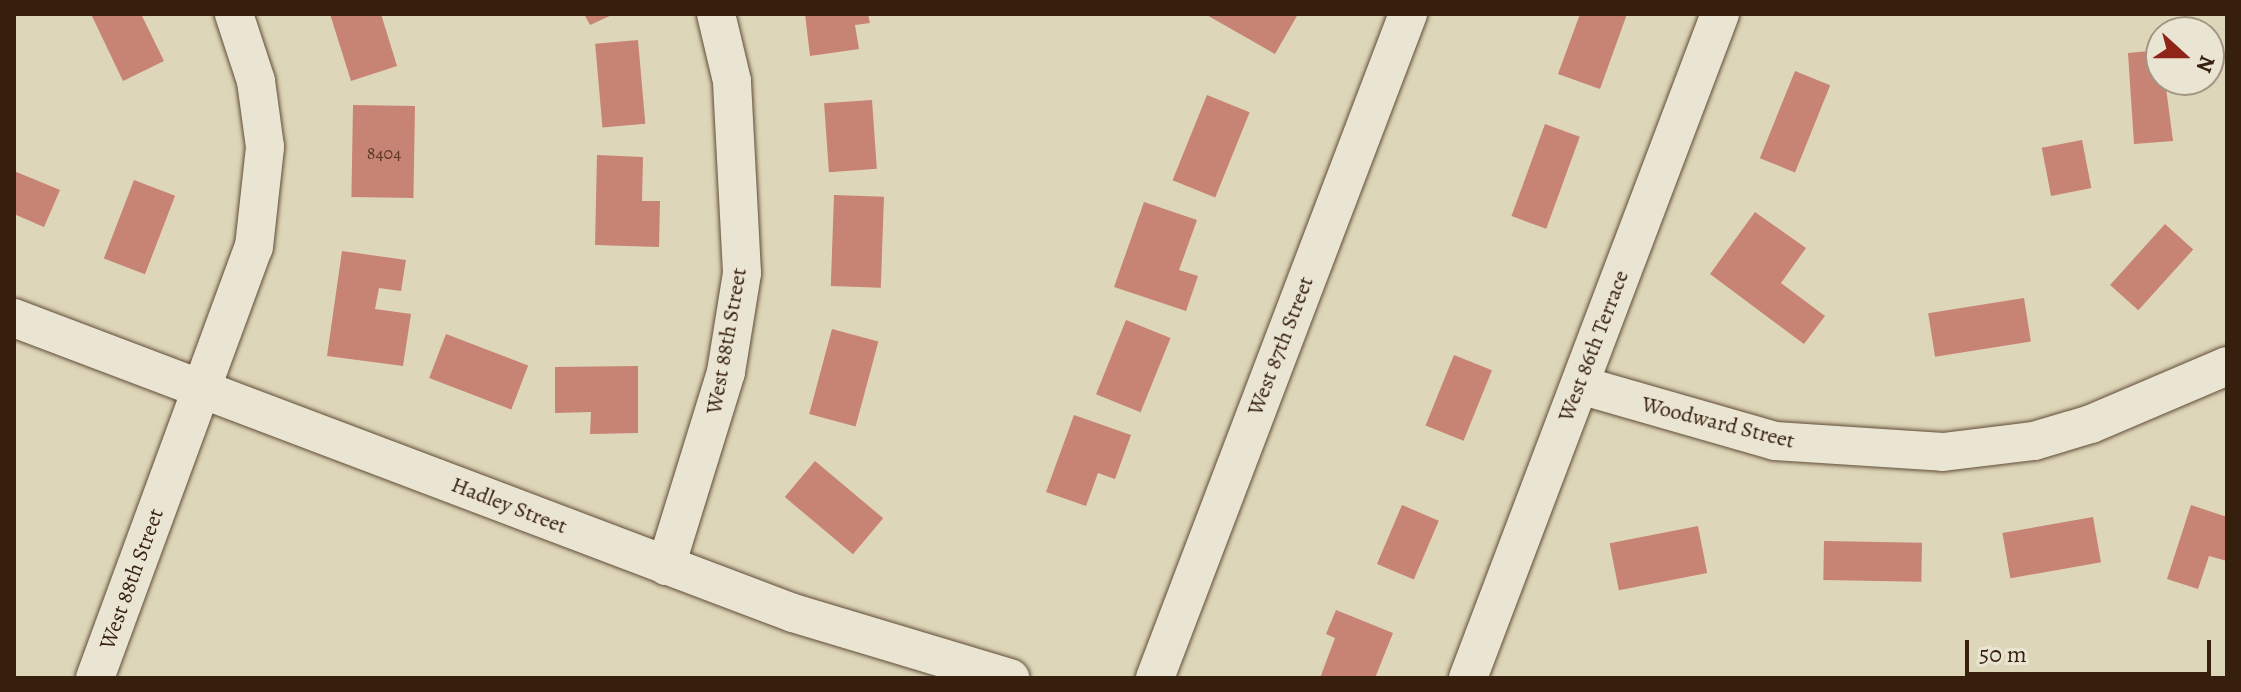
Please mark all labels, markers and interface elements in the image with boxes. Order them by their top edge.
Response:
north arrow [2145,16,2225,96]
text: N [2189,51,2222,77]
house number: 8404 [367,142,401,164]
street label: West 88th Street [701,266,753,416]
street label: West 86th Terrace [1553,267,1635,425]
street label: West 87th Street [1242,273,1320,419]
street label: Woodward Street [1639,391,1797,455]
street label: Hadley Street [447,472,571,540]
street label: West 88th Street [94,505,170,653]
scale bar [1969,624,2215,674]
text: 50 m [1979,638,2027,670]

